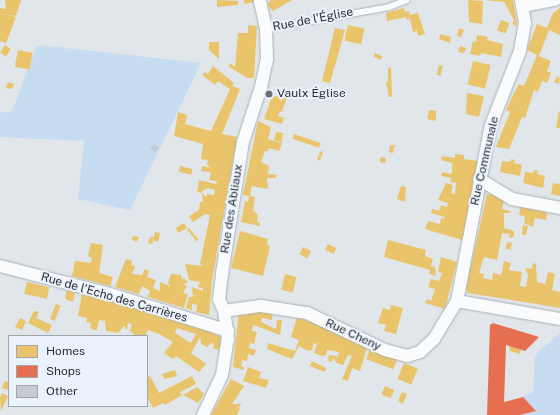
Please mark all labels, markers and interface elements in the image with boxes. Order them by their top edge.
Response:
street label: Rue de l'Église [271,5,355,35]
place label: Vaulx Église [277,87,346,101]
marker: Vaulx Église [264,89,274,99]
street label: Rue Communale [468,115,502,207]
street label: Rue des Abliaux [218,163,246,255]
street label: Rue de l'Echo des Carrières [39,270,189,326]
street label: Rue Cheny [323,316,383,354]
legend [8,335,148,407]
text: Homes [46,344,85,358]
text: Shops [46,364,81,378]
text: Other [46,384,78,398]

